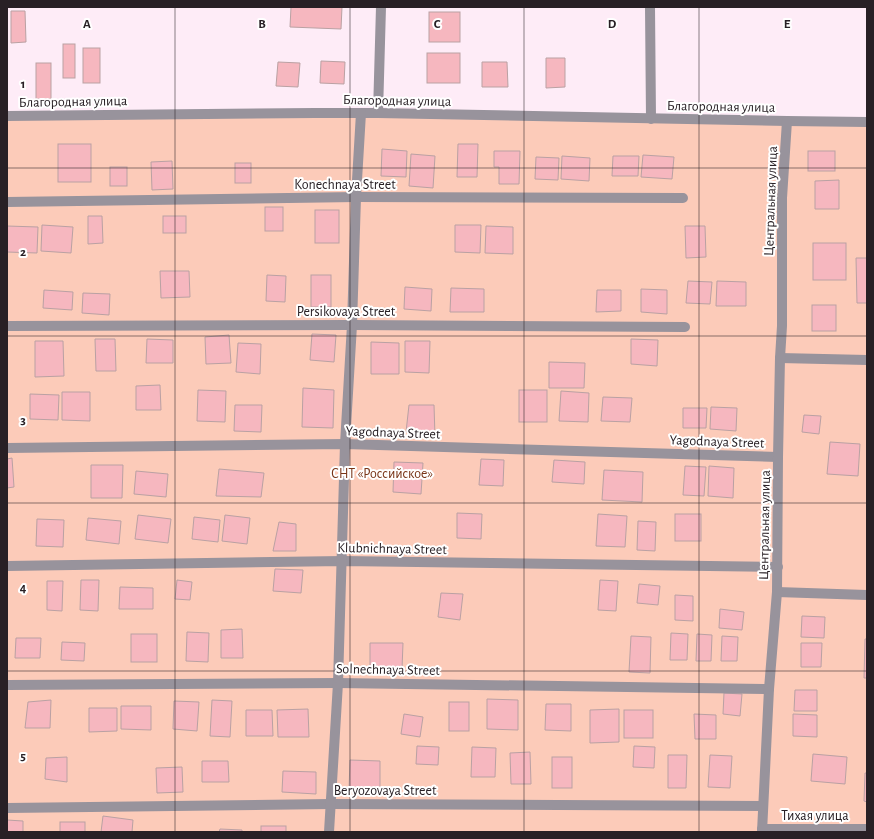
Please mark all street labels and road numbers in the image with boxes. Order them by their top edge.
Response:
street label: Благородная улица [343,93,452,109]
street label: Благородная улица [19,94,128,110]
street label: Благородная улица [667,99,776,115]
street label: Центральная улица [762,145,780,256]
street label: Konechnaya Street [294,178,396,192]
street label: Persikovaya Street [297,305,396,319]
street label: Yagodnaya Street [345,424,441,442]
street label: Yagodnaya Street [669,433,765,451]
street label: Центральная улица [757,469,773,580]
street label: Klubnichnaya Street [337,541,447,557]
street label: Solnechnaya Street [336,662,441,678]
street label: Beryozovaya Street [334,784,437,798]
street label: Тихая улица [781,809,849,823]

